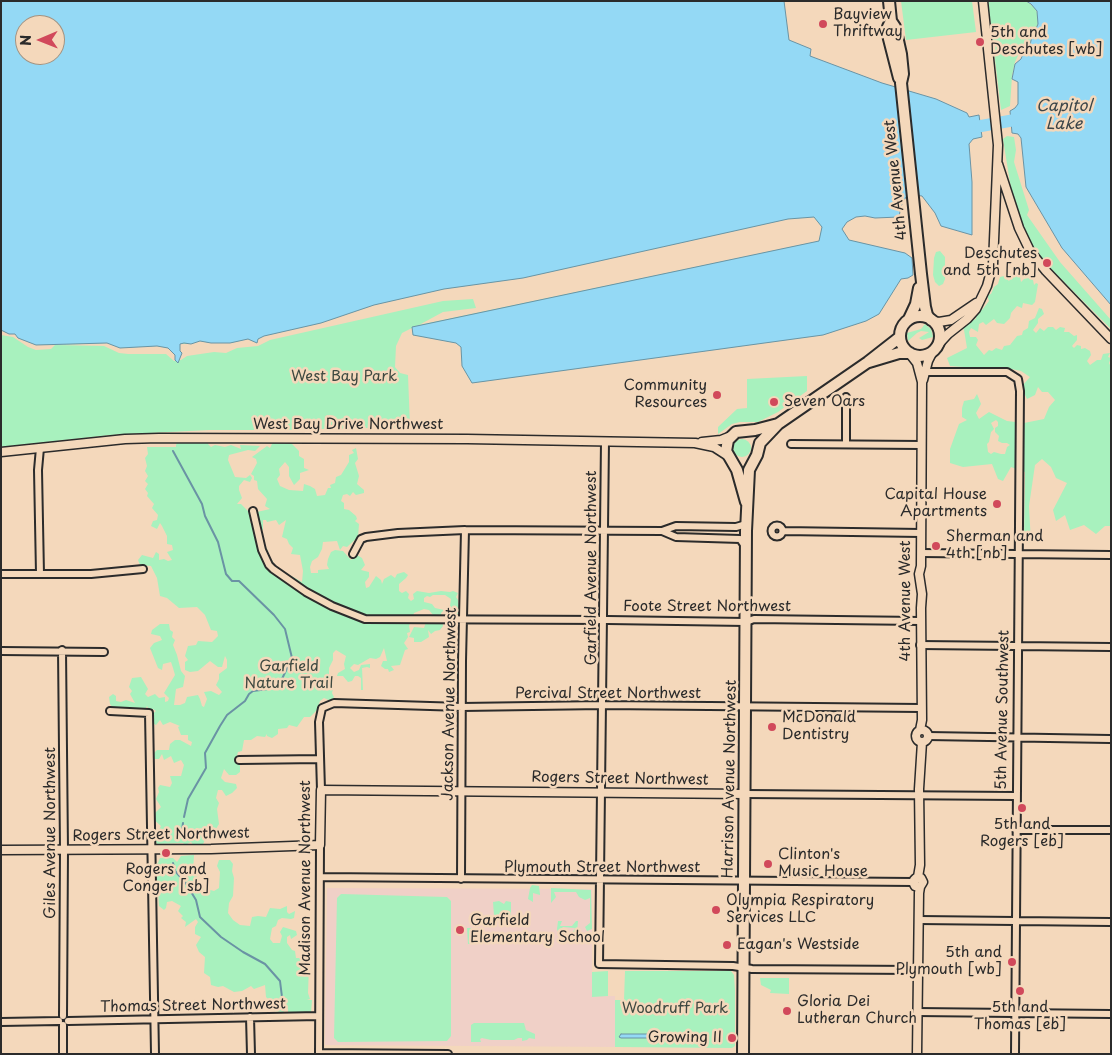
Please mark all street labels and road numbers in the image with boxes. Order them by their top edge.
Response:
street label: 4th Avenue West [881,119,911,241]
street label: West Bay Drive Northwest [253,416,443,434]
street label: Garfield Avenue Northwest [583,470,601,666]
street label: 4th Avenue West [897,541,915,661]
street label: Foote Street Northwest [623,598,791,616]
street label: Jackson Avenue Northwest [439,607,461,801]
street label: 5th Avenue Southwest [993,630,1013,790]
street label: Harrison Avenue Northwest [719,679,741,879]
street label: Percival Street Northwest [515,685,701,703]
street label: Giles Avenue Northwest [42,747,60,919]
street label: Rogers Street Northwest [531,768,709,790]
street label: Madison Avenue Northwest [297,780,315,976]
street label: Rogers Street Northwest [72,824,250,846]
street label: Plymouth Street Northwest [504,859,700,877]
street label: Thomas Street Northwest [100,995,286,1017]

